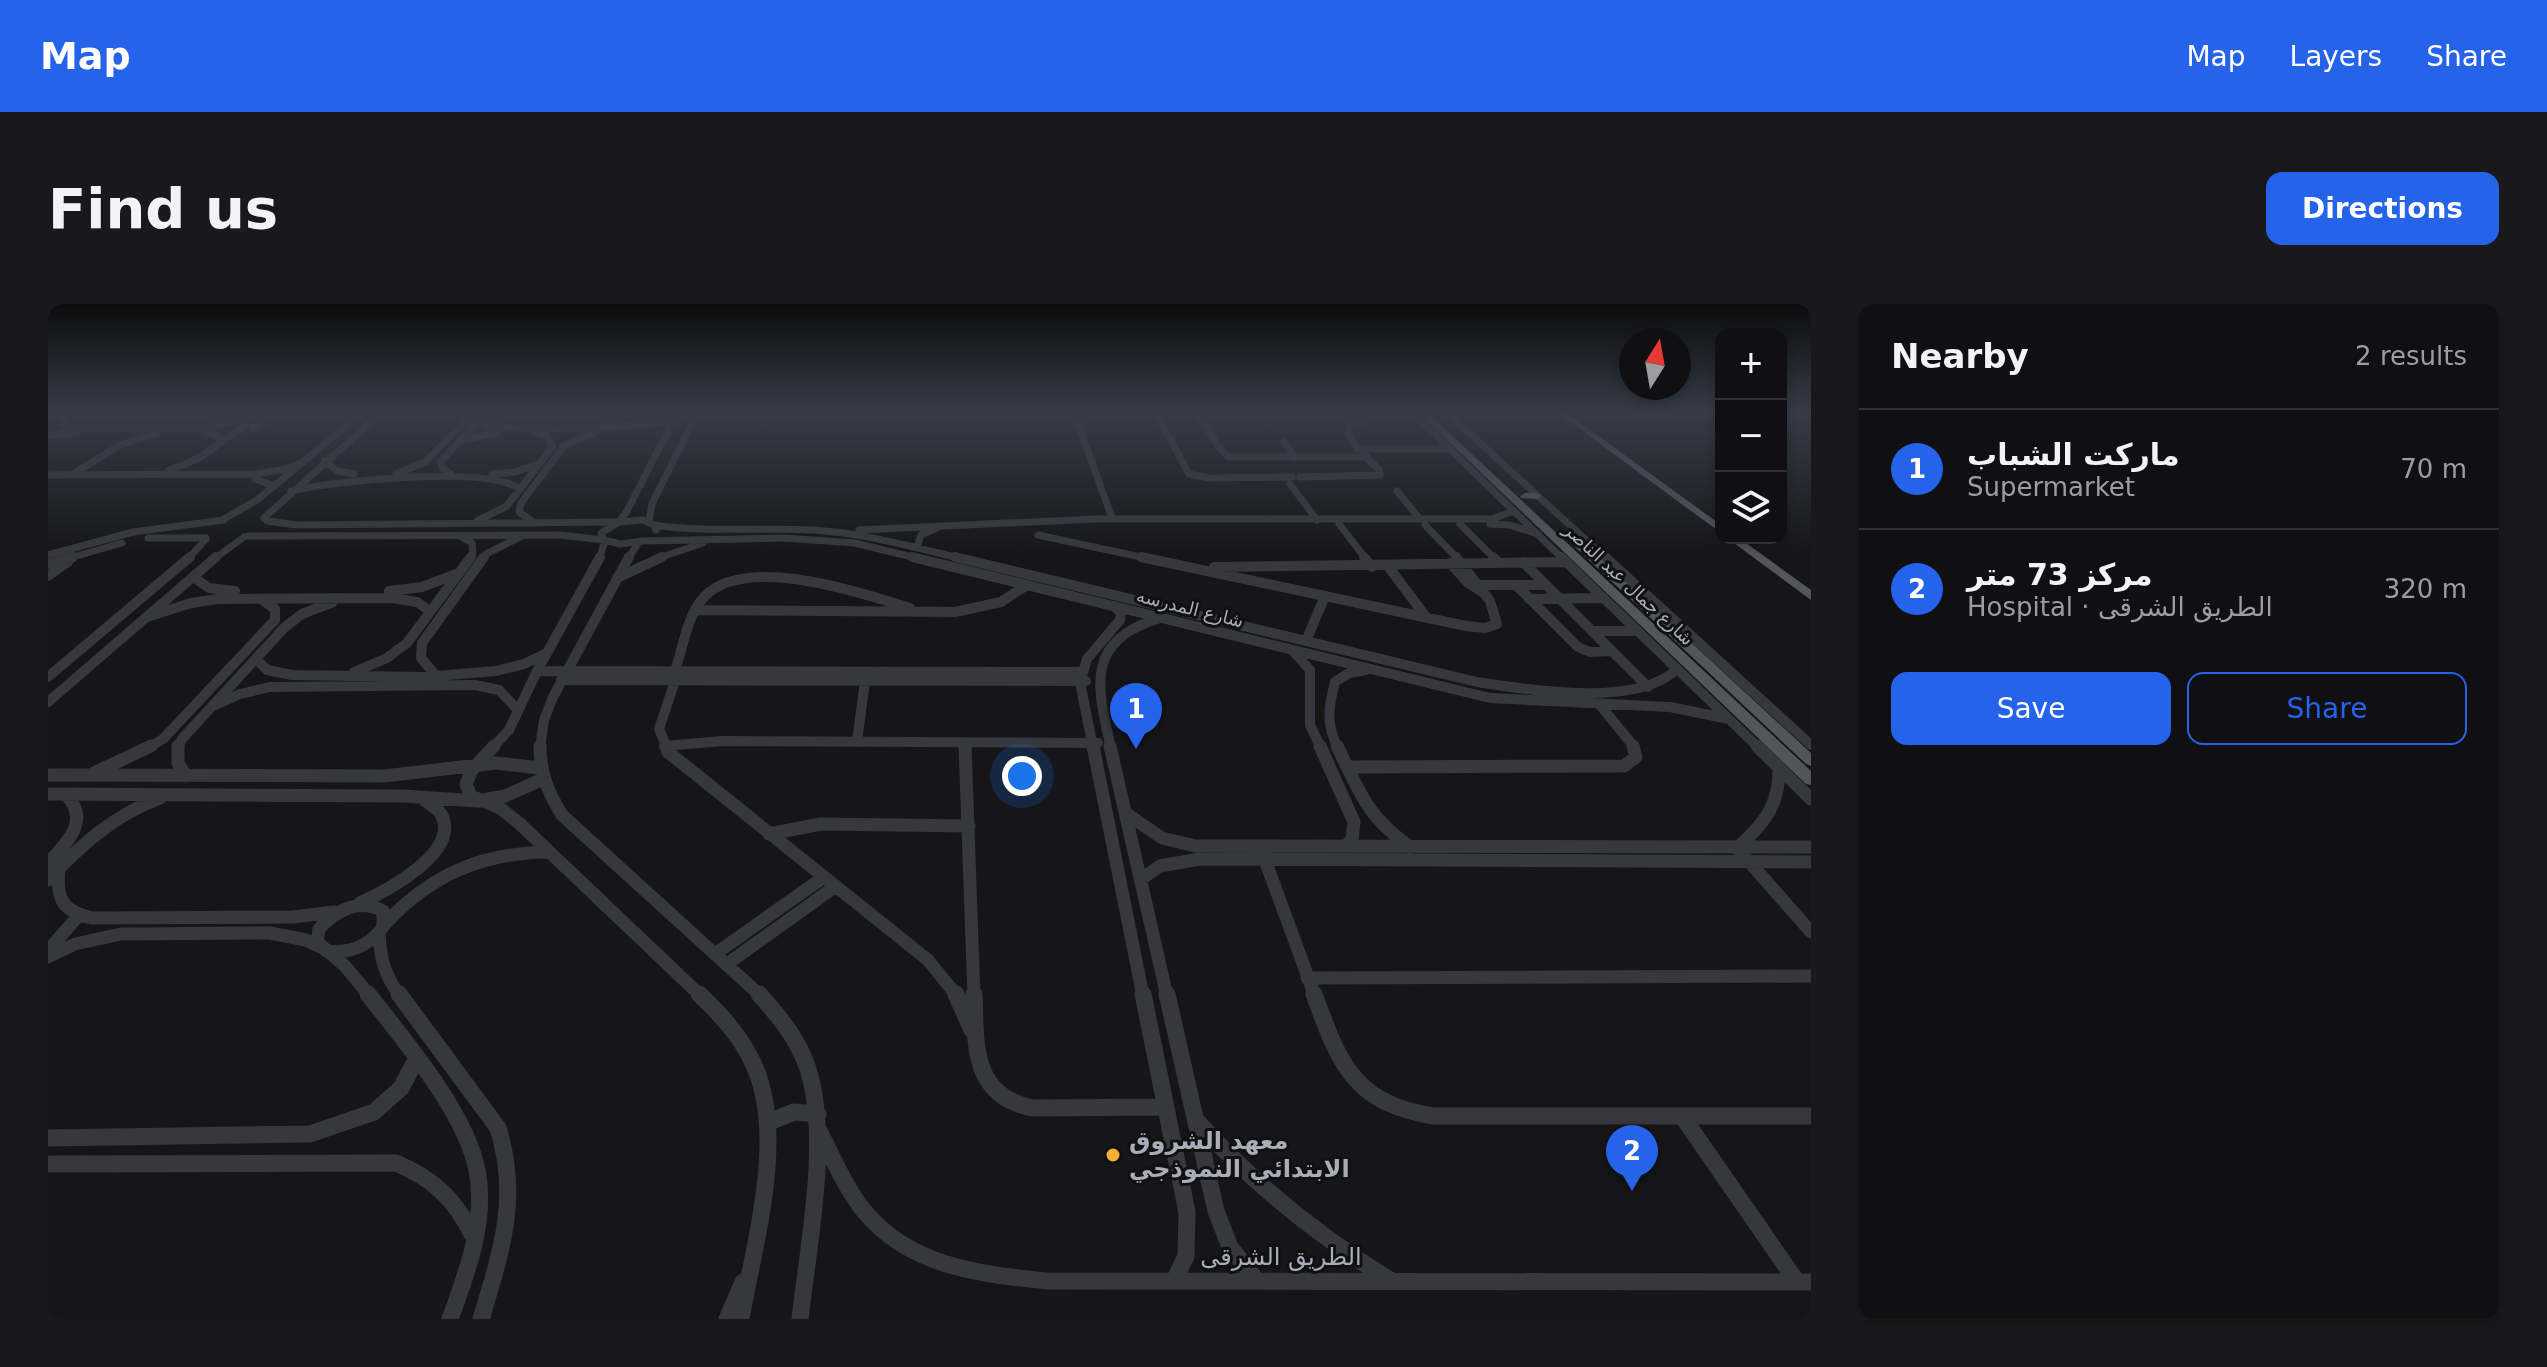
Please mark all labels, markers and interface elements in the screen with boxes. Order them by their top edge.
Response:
text: Map [40,34,131,78]
text: Map [2186,40,2246,73]
text: Layers [2290,40,2382,73]
text: Share [2426,40,2507,73]
button: Directions [2266,172,2499,245]
text: Find us [48,176,278,241]
north arrow [1619,328,1691,400]
map controls [1715,328,1787,544]
button: + [1715,328,1787,400]
text: Nearby [1891,336,2029,376]
text: 2 results [2355,341,2467,371]
button: − [1715,400,1787,472]
text: ماركت الشباب [1967,437,2180,472]
text: 1 [1908,454,1926,484]
text: 70 m [2400,454,2467,484]
button: layers [1715,472,1787,544]
text: Supermarket [1967,472,2135,502]
street label: شارع جمال عبد الناصر [1558,518,1698,650]
text: مركز 73 متر [1967,557,2152,592]
text: 2 [1908,574,1926,604]
text: 320 m [2384,574,2467,604]
street label: شارع المدرسه [1134,585,1246,632]
text: Hospital · الطريق الشرقى [1967,592,2273,622]
button: Save [1891,672,2171,745]
button: Share [2187,672,2467,745]
pin: 1 [1110,683,1162,749]
your location [1002,756,1042,796]
pin: 2 [1606,1125,1658,1191]
place label: معهد الشروق الابتدائي النموذجي [1129,1127,1350,1183]
marker: معهد الشروق الابتدائي النموذجي [1104,1146,1122,1164]
street label: الطريق الشرقى [1200,1243,1362,1271]

